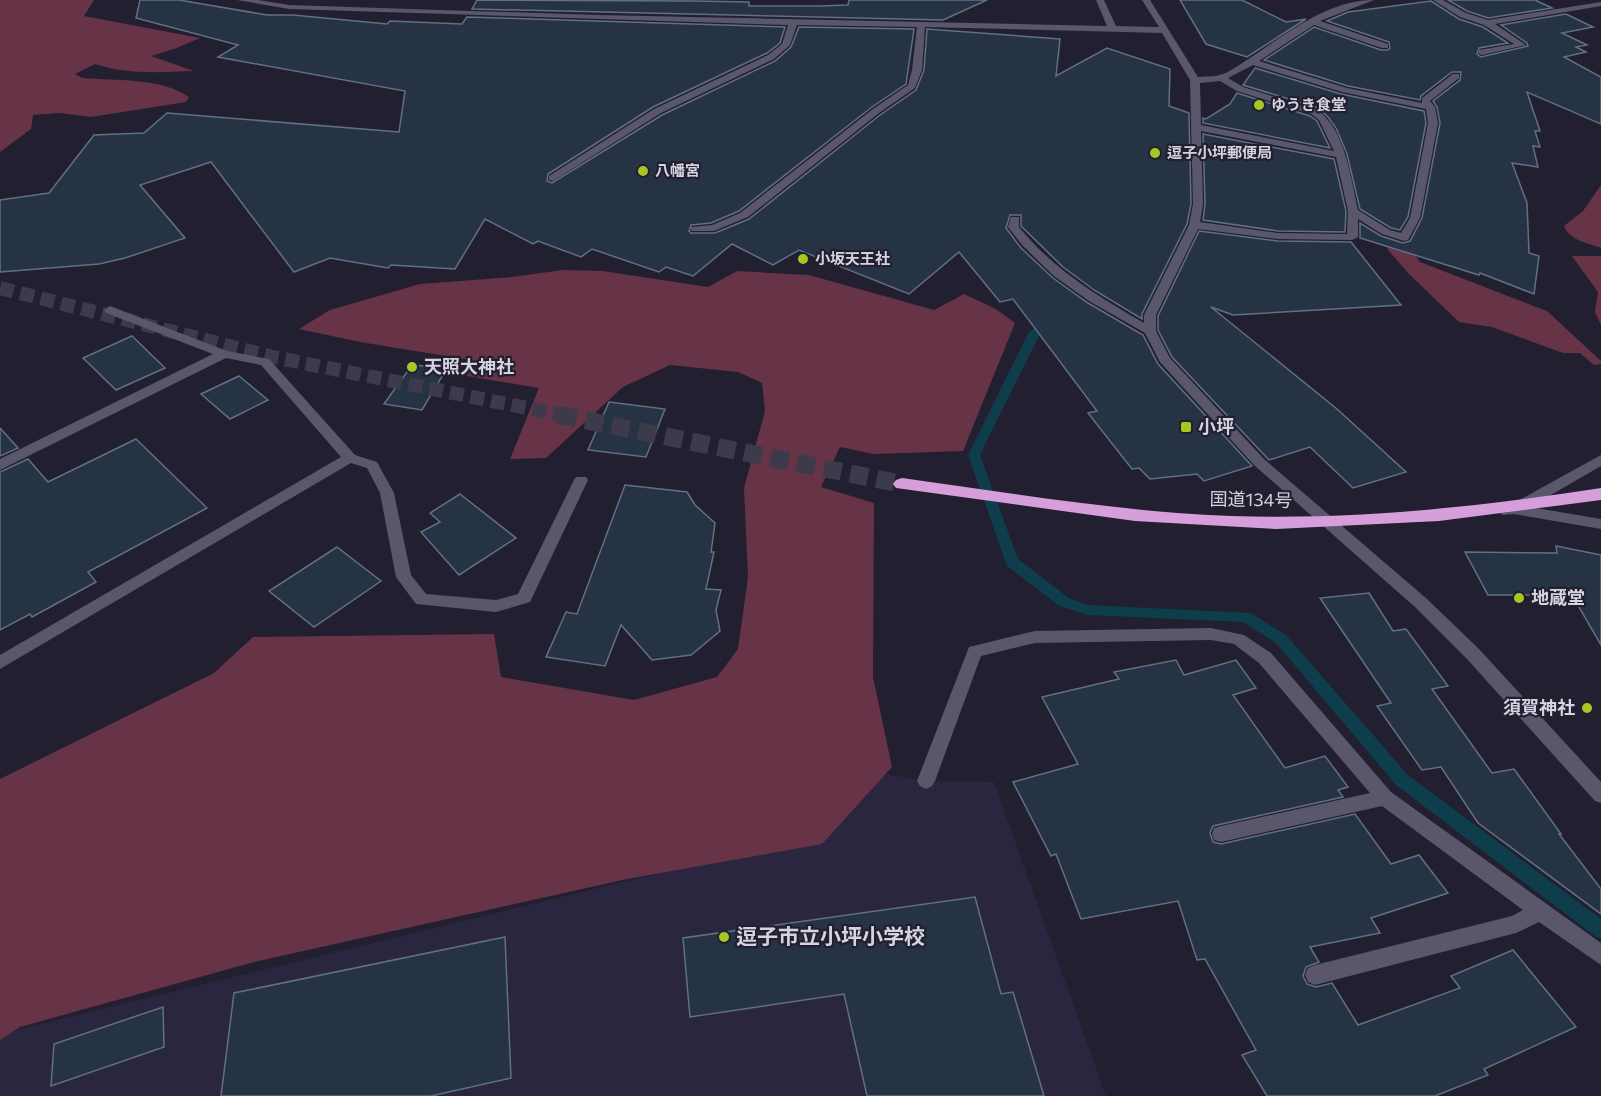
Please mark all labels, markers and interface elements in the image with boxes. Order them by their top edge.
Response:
place label: ゆうき食堂 [1271,95,1346,113]
marker: ゆうき食堂 [1252,98,1266,112]
place label: 逗子小坪郵便局 [1167,143,1272,161]
marker: 逗子小坪郵便局 [1148,146,1162,160]
place label: 八幡宮 [655,161,700,179]
marker: 八幡宮 [636,164,650,178]
place label: 小坂天王社 [815,249,890,267]
marker: 小坂天王社 [796,252,810,266]
place label: 天照大神社 [424,355,514,377]
marker: 天照大神社 [405,360,419,374]
place label: 小坪 [1198,415,1234,437]
marker: 小坪 [1179,420,1193,434]
street label: 国道134号 [1209,487,1293,511]
place label: 地蔵堂 [1531,586,1585,608]
marker: 地蔵堂 [1512,591,1526,605]
place label: 須賀神社 [1503,696,1575,718]
marker: 須賀神社 [1580,701,1594,715]
place label: 逗子市立小坪小学校 [736,923,925,948]
marker: 逗子市立小坪小学校 [717,930,731,944]

